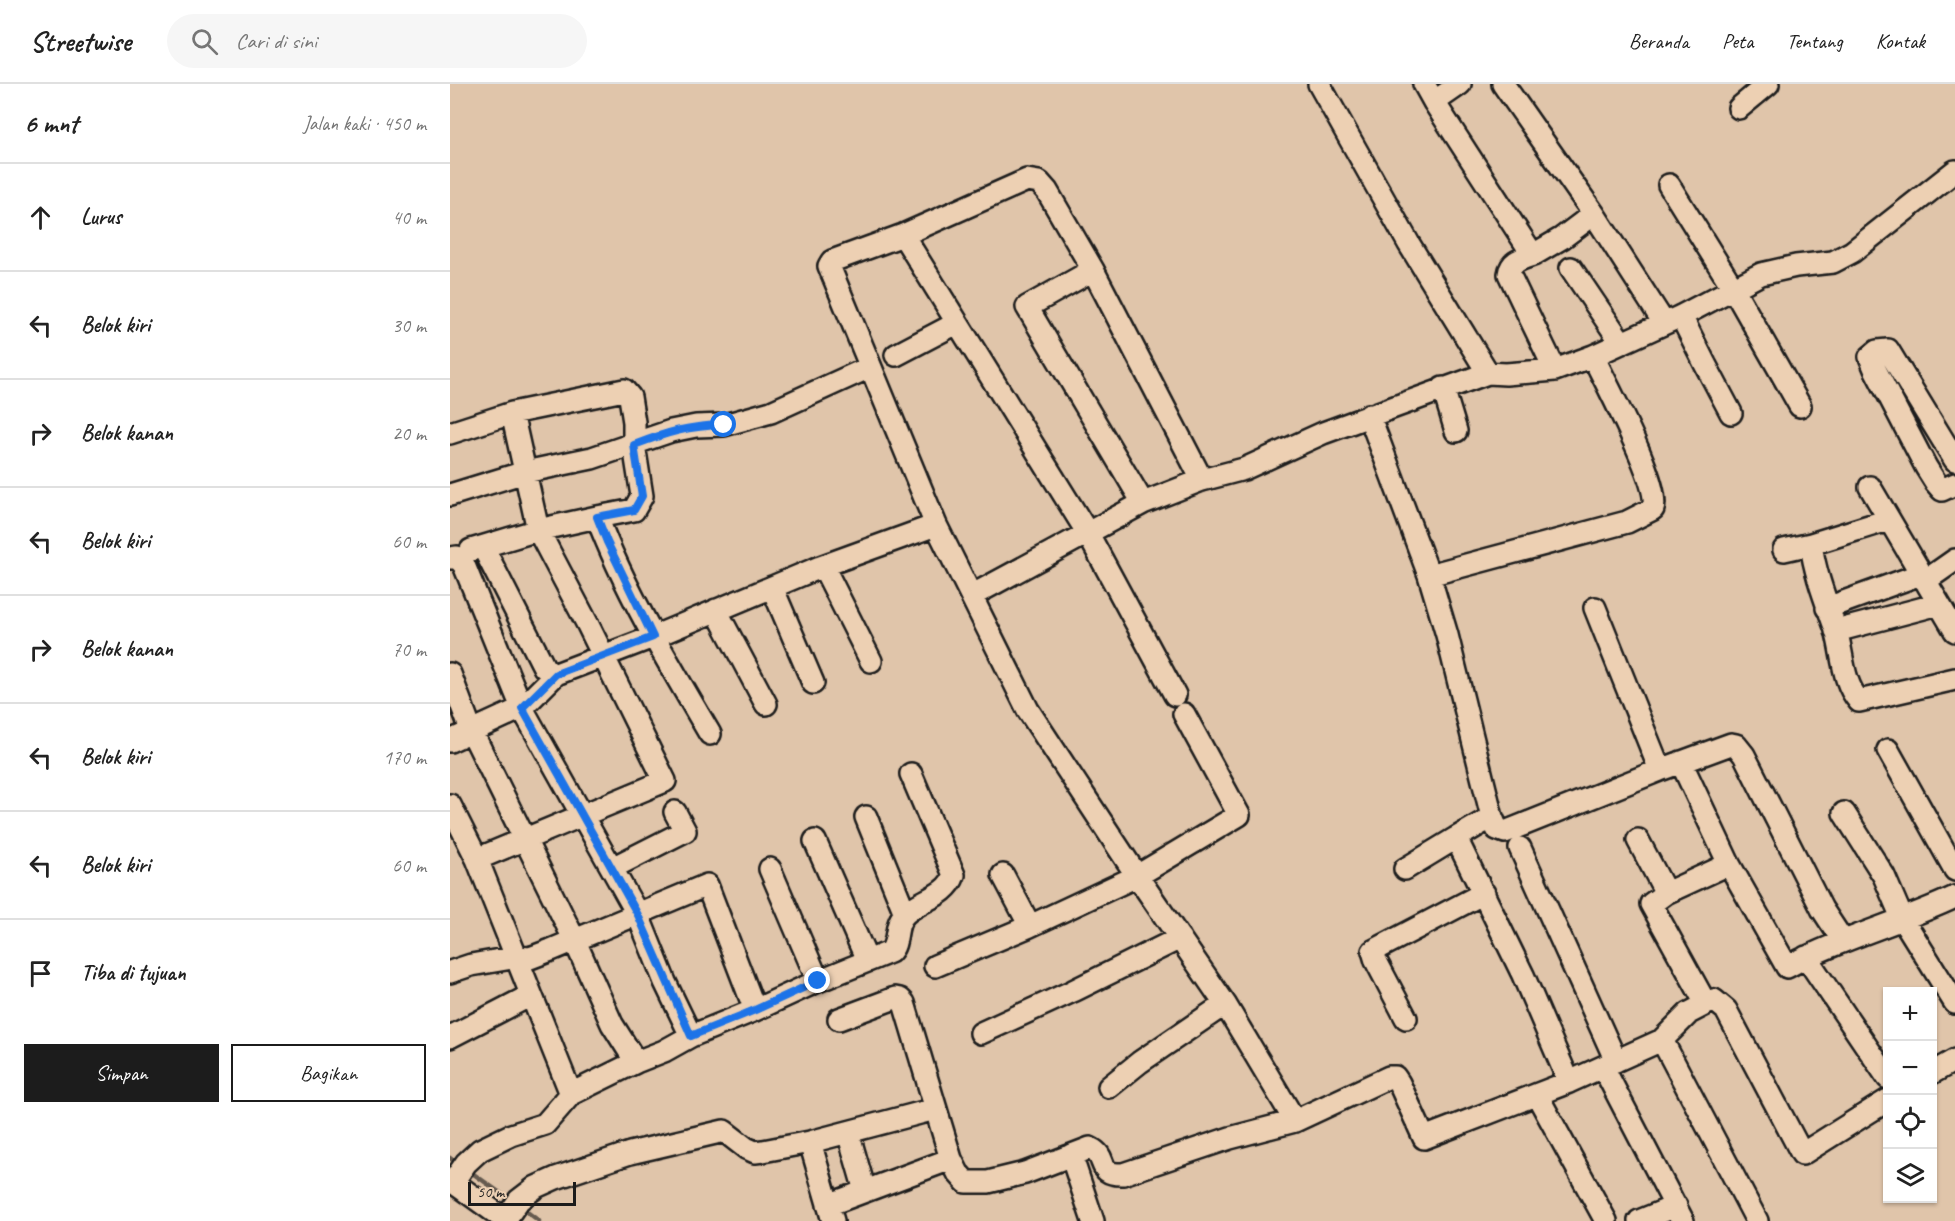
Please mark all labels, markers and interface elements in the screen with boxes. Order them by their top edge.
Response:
search box [167,14,587,68]
text: Streetwise [30,24,131,59]
icon: search [188,25,221,58]
text: Cari di sini [236,27,317,55]
text: Beranda [1629,28,1689,54]
text: Peta [1722,28,1753,54]
text: Tentang [1786,28,1843,54]
text: Kontak [1876,28,1925,54]
text: 6 mnt [24,107,78,140]
text: Jalan kaki · 450 m [303,111,426,136]
icon: ahead [24,201,57,234]
text: Lurus [81,203,121,231]
text: 40 m [392,205,426,230]
icon: left [24,309,57,342]
text: Belok kiri [81,311,150,339]
text: 30 m [392,313,426,338]
route start [710,411,736,437]
icon: right [24,417,57,450]
text: Belok kanan [81,419,173,447]
text: 20 m [392,421,426,446]
icon: left [24,525,57,558]
text: Belok kiri [81,527,150,555]
text: 60 m [392,529,426,554]
icon: right [24,633,57,666]
text: Belok kanan [81,635,173,663]
text: 70 m [392,637,426,662]
icon: left [24,741,57,774]
text: Belok kiri [81,743,150,771]
text: 170 m [383,745,426,770]
icon: left [24,849,57,882]
text: Belok kiri [81,851,150,879]
text: 60 m [392,853,426,878]
icon: arrive [24,957,57,990]
text: Tiba di tujuan [81,959,186,987]
route end [804,967,830,993]
map controls [1883,987,1937,1203]
button: + [1883,987,1937,1041]
button: − [1883,1041,1937,1095]
button: Simpan [24,1044,219,1102]
button: Bagikan [231,1044,426,1102]
button: locate [1883,1095,1937,1149]
button: layers [1883,1149,1937,1203]
scale bar [468,1179,576,1206]
text: 50 m [477,1182,504,1202]

